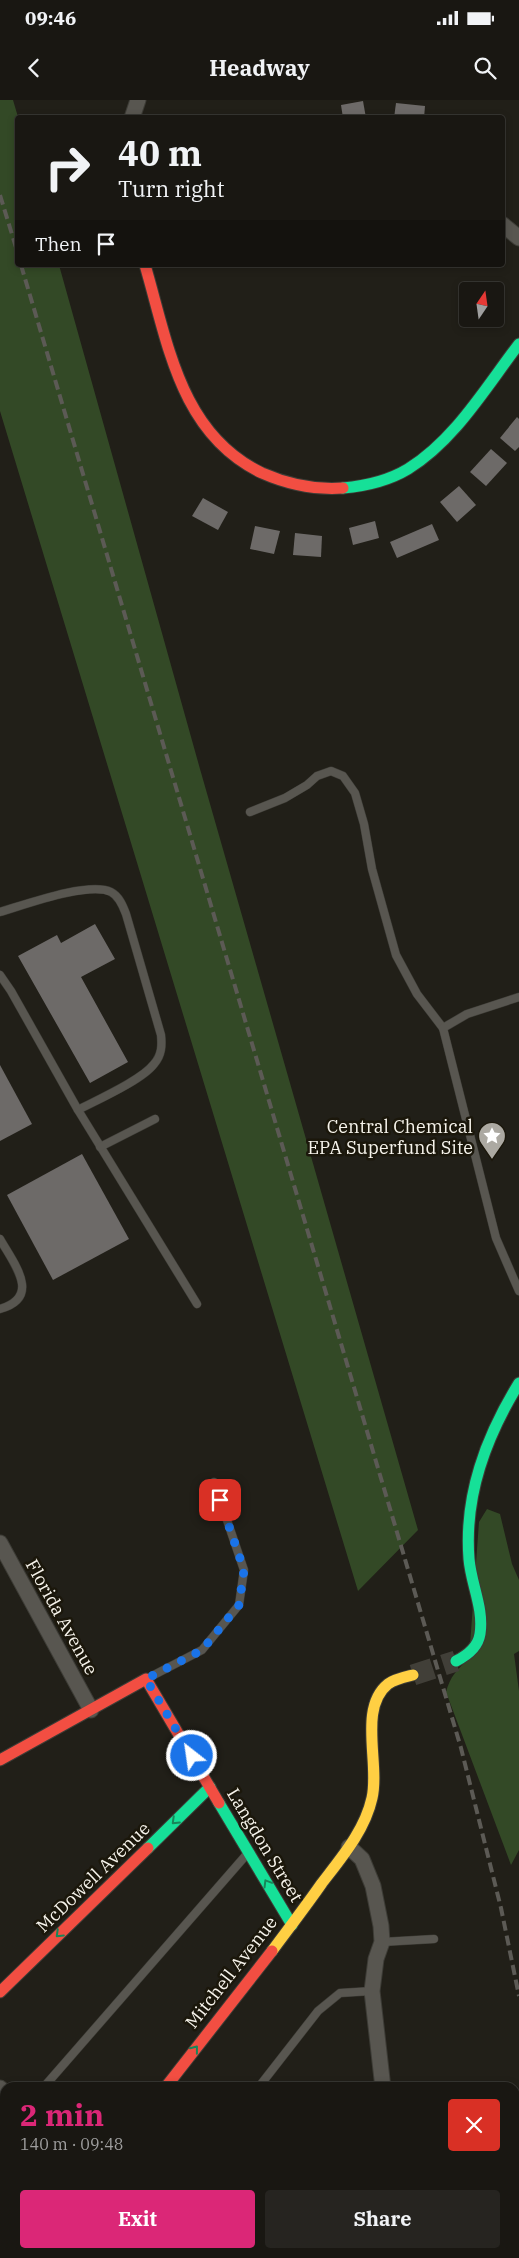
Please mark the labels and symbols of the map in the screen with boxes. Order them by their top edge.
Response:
north arrow [459,282,504,328]
place label: Central Chemical EPA Superfund Site [307,1115,473,1159]
place icon: Central Chemical EPA Superfund Site [477,1121,507,1160]
pin [199,1479,241,1521]
street label: Florida Avenue [21,1555,103,1679]
position arrow [165,1729,217,1781]
street label: Langdon Street [222,1784,308,1906]
one-way arrow [172,1815,181,1824]
street label: McDowell Avenue [31,1817,155,1937]
one-way arrow [263,1879,273,1888]
street label: Mitchell Avenue [180,1911,282,2033]
one-way arrow [55,1928,64,1937]
one-way arrow [189,2046,197,2055]

